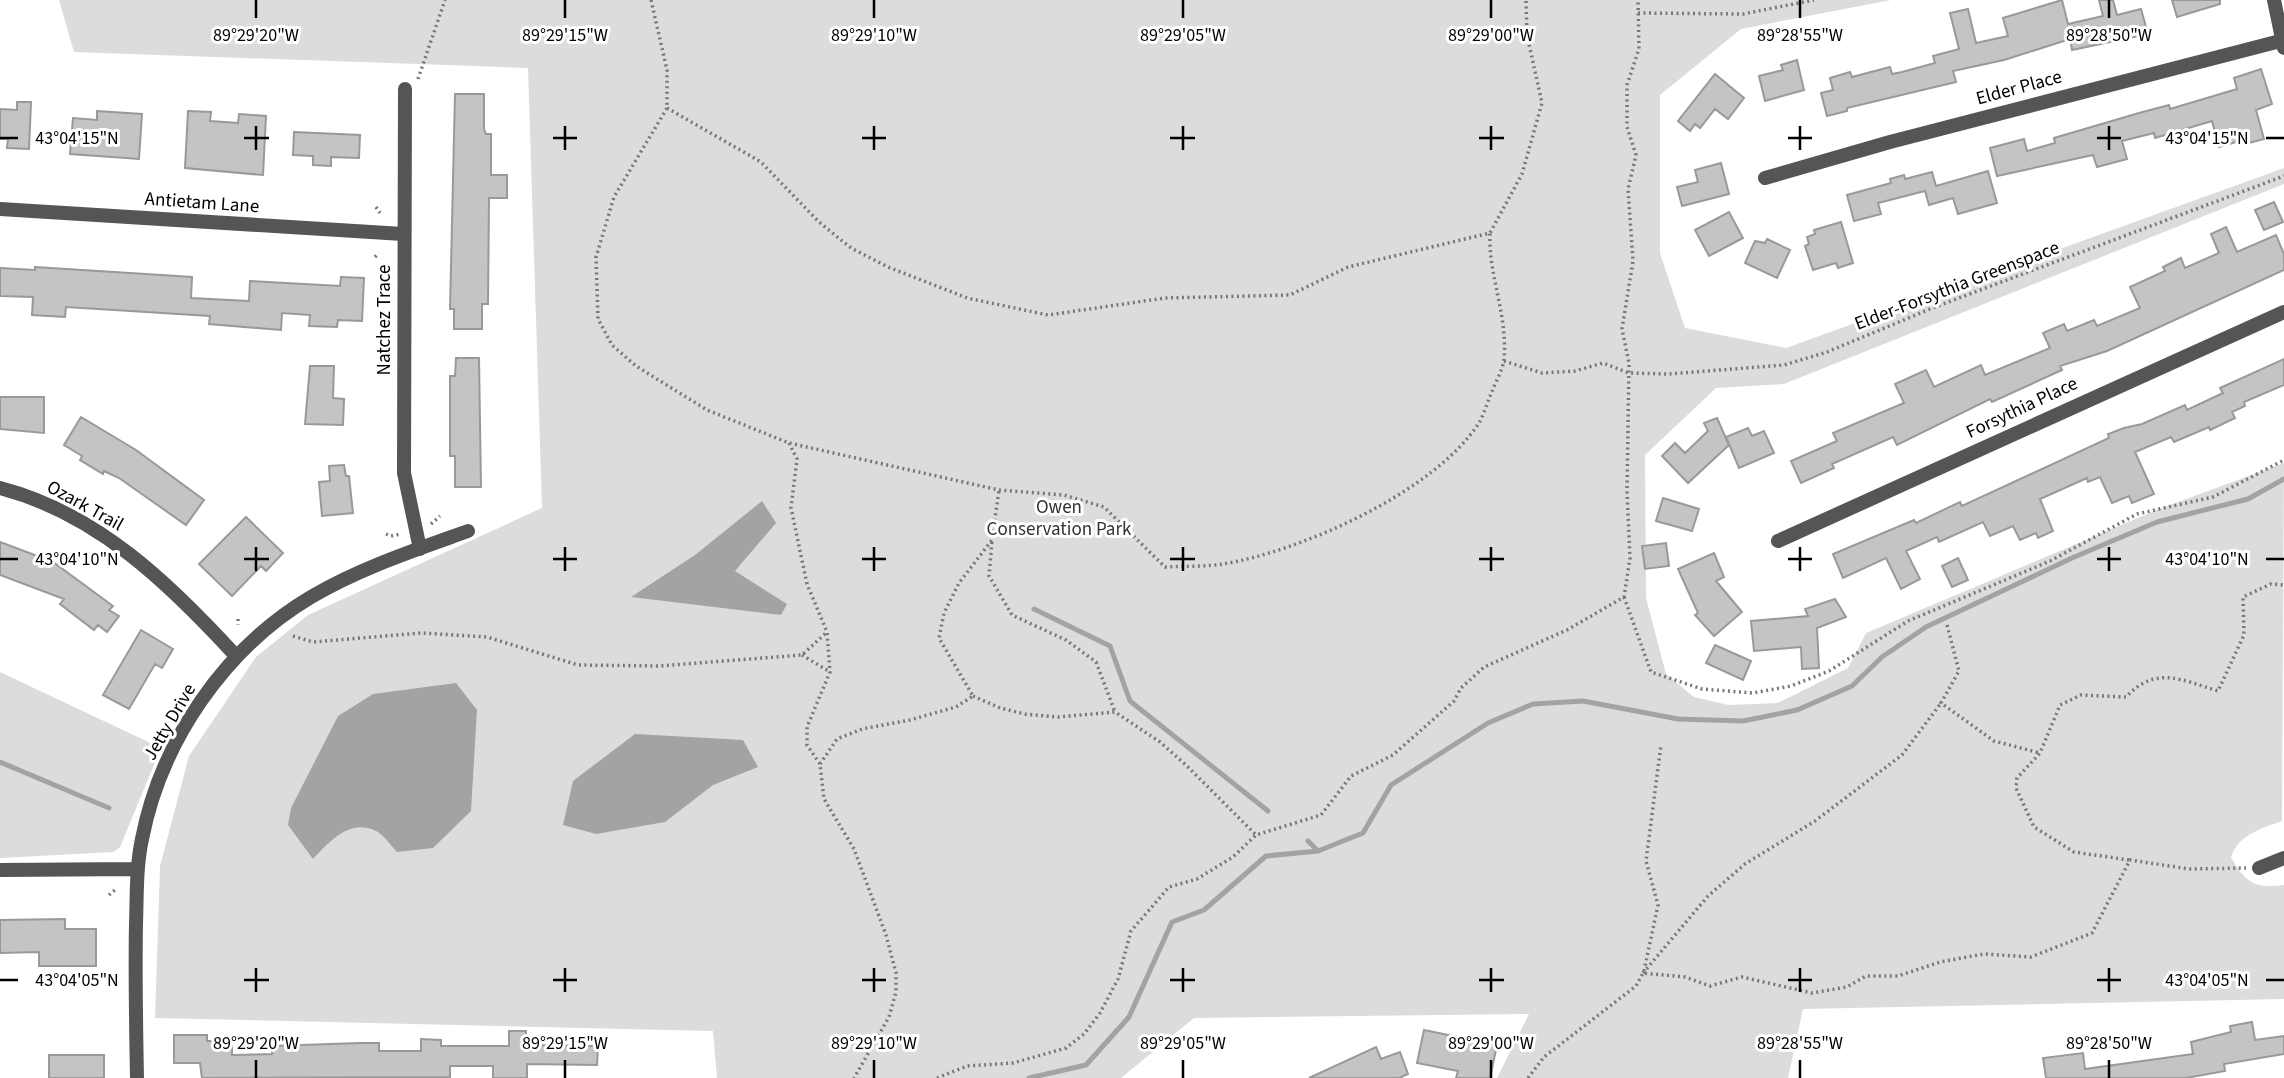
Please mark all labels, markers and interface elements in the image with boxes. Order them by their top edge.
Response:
text: 89°29'20"W [213,23,299,48]
text: 89°29'15"W [522,23,608,48]
text: 89°29'10"W [831,23,917,48]
text: 89°29'05"W [1140,23,1226,48]
text: 89°29'00"W [1448,23,1534,48]
text: 89°28'55"W [1757,23,1843,48]
text: 89°28'50"W [2066,23,2152,48]
street label: Elder Place [1973,64,2065,112]
text: 43°04'15"N [35,126,119,151]
text: 43°04'15"N [2165,126,2249,151]
street label: Antietam Lane [144,186,260,220]
street label: Elder-Forsythia Greenspace [1851,234,2063,338]
street label: Natchez Trace [371,265,398,375]
street label: Forsythia Place [1962,370,2082,446]
street label: Ozark Trail [42,474,128,538]
park label: Owen Conservation Park [987,494,1132,543]
text: 43°04'10"N [35,547,119,572]
text: 43°04'10"N [2165,547,2249,572]
street label: Jetty Drive [137,679,203,765]
text: 43°04'05"N [35,968,119,993]
text: 43°04'05"N [2165,968,2249,993]
text: 89°29'20"W [213,1031,299,1056]
text: 89°29'15"W [522,1031,608,1056]
text: 89°29'10"W [831,1031,917,1056]
text: 89°29'05"W [1140,1031,1226,1056]
text: 89°29'00"W [1448,1031,1534,1056]
text: 89°28'55"W [1757,1031,1843,1056]
text: 89°28'50"W [2066,1031,2152,1056]

